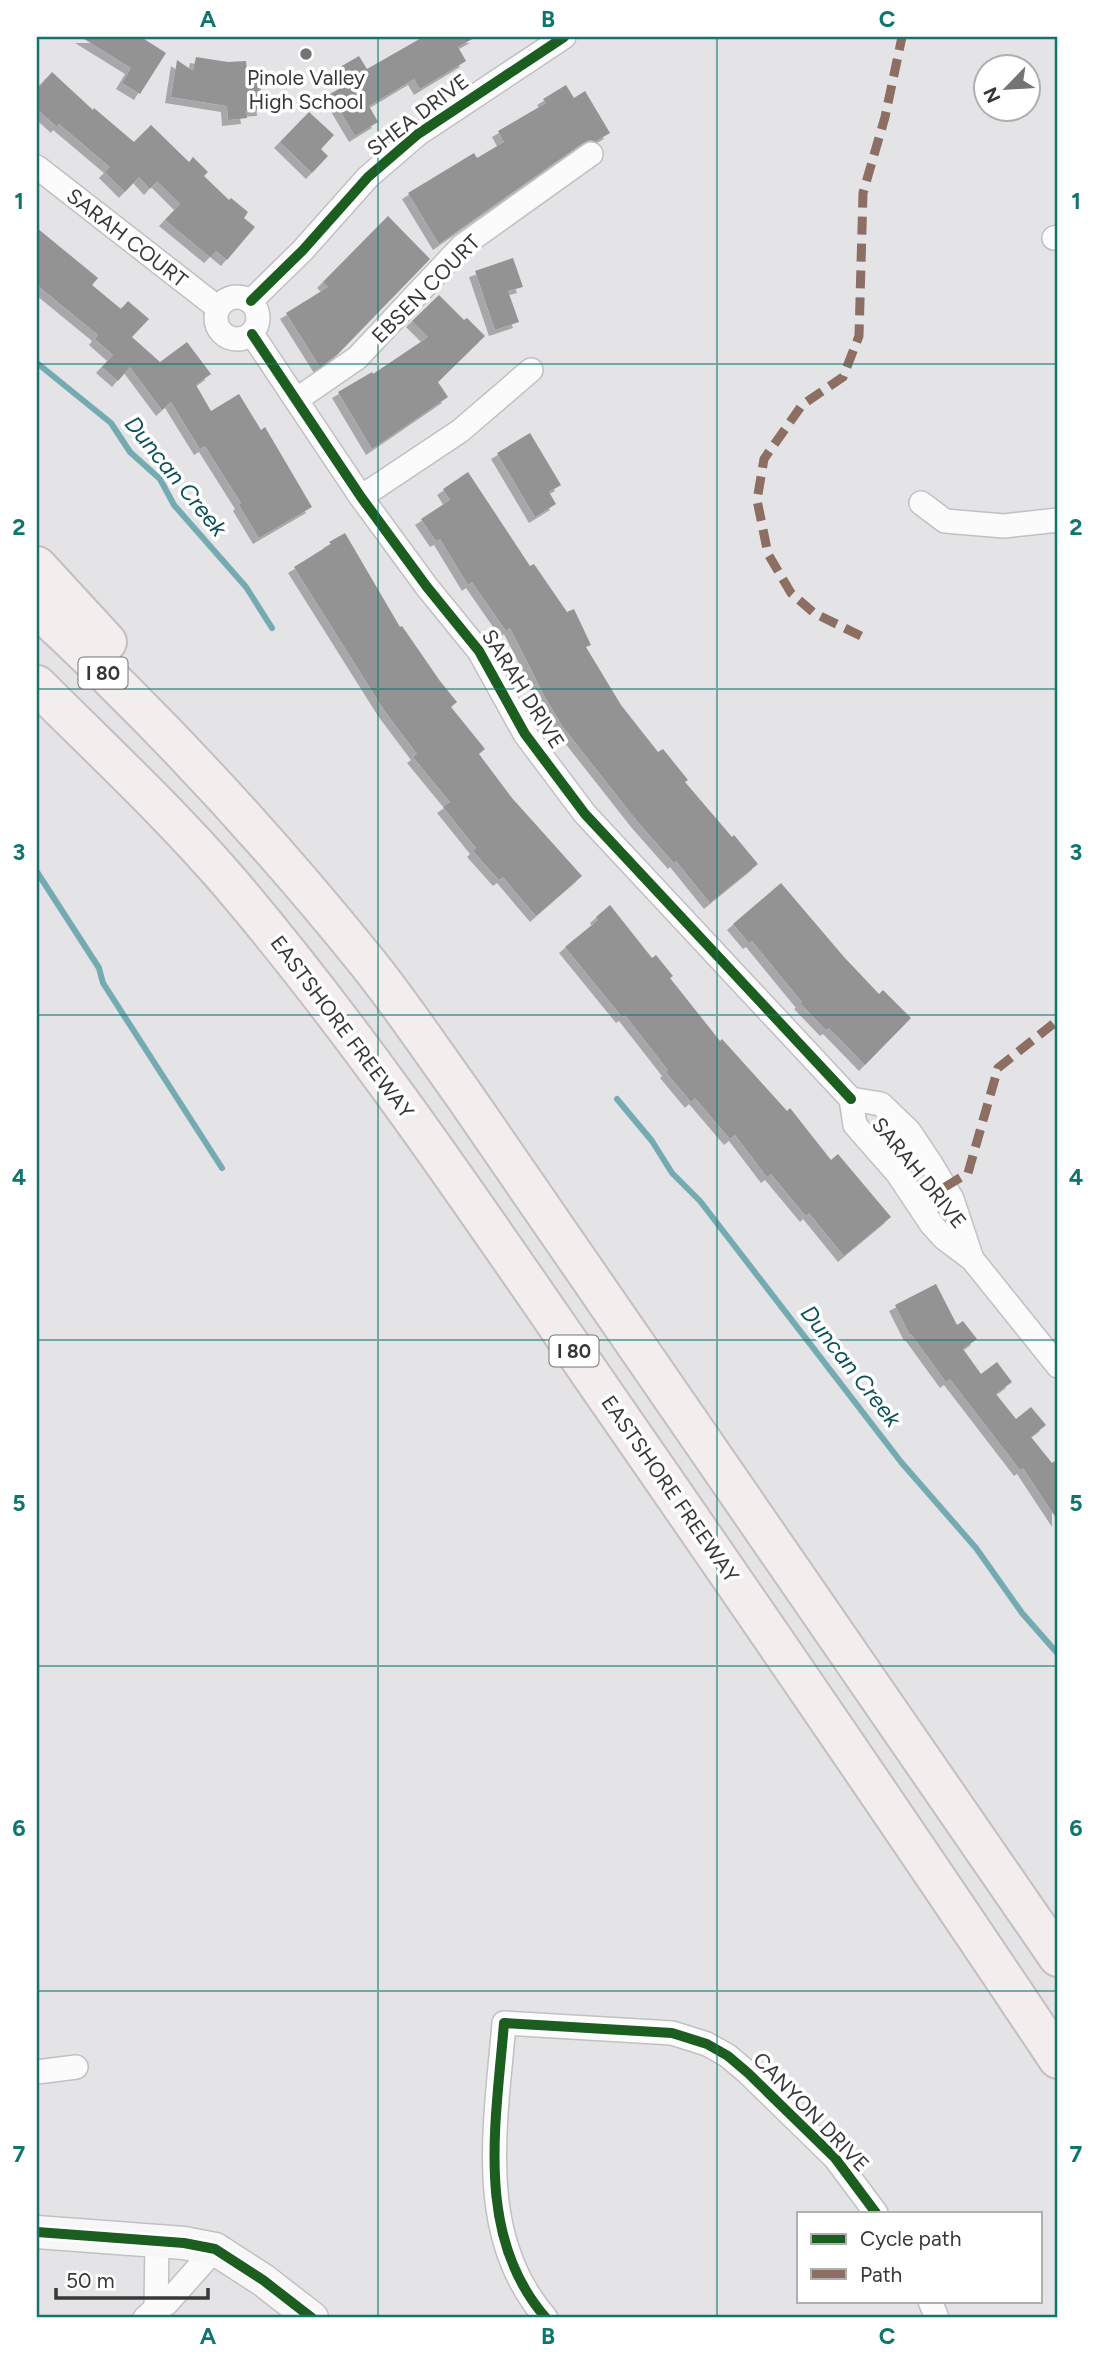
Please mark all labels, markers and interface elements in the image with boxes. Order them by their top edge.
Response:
text: A [200,5,217,33]
text: B [541,5,555,33]
text: C [879,5,896,33]
marker: Pinole Valley High School [298,46,314,62]
north arrow [972,52,1042,122]
place label: Pinole Valley High School [247,65,365,114]
street label: SHEA DRIVE [362,68,473,161]
text: N [979,83,1006,106]
street label: SARAH COURT [62,183,193,293]
text: 1 [14,187,24,215]
text: 1 [1071,187,1081,215]
street label: EBSEN COURT [366,229,485,348]
water label: Duncan Creek [119,410,234,542]
text: 2 [12,513,26,541]
text: 2 [1069,513,1083,541]
street label: SARAH DRIVE [477,625,570,753]
road number: I 80 [78,658,128,688]
text: 3 [13,838,25,866]
text: 3 [1070,838,1082,866]
street label: EASTSHORE FREEWAY [265,930,419,1123]
street label: SARAH DRIVE [867,1112,972,1233]
text: 4 [12,1163,26,1191]
text: 4 [1069,1163,1083,1191]
water label: Duncan Creek [795,1300,908,1433]
road number: I 80 [550,1336,598,1366]
street label: EASTSHORE FREEWAY [596,1390,745,1587]
text: 5 [12,1489,26,1517]
text: 5 [1069,1489,1083,1517]
text: 6 [12,1814,26,1842]
text: 6 [1069,1814,1083,1842]
street label: CANYON DRIVE [748,2047,875,2177]
text: 7 [13,2140,26,2168]
text: 7 [1070,2140,1083,2168]
legend [797,2212,1042,2302]
text: Cycle path [860,2226,961,2251]
scale bar [56,2257,208,2301]
text: Path [860,2262,902,2287]
text: 50 m [66,2268,115,2293]
text: A [200,2322,217,2350]
text: B [541,2322,555,2350]
text: C [879,2322,896,2350]

